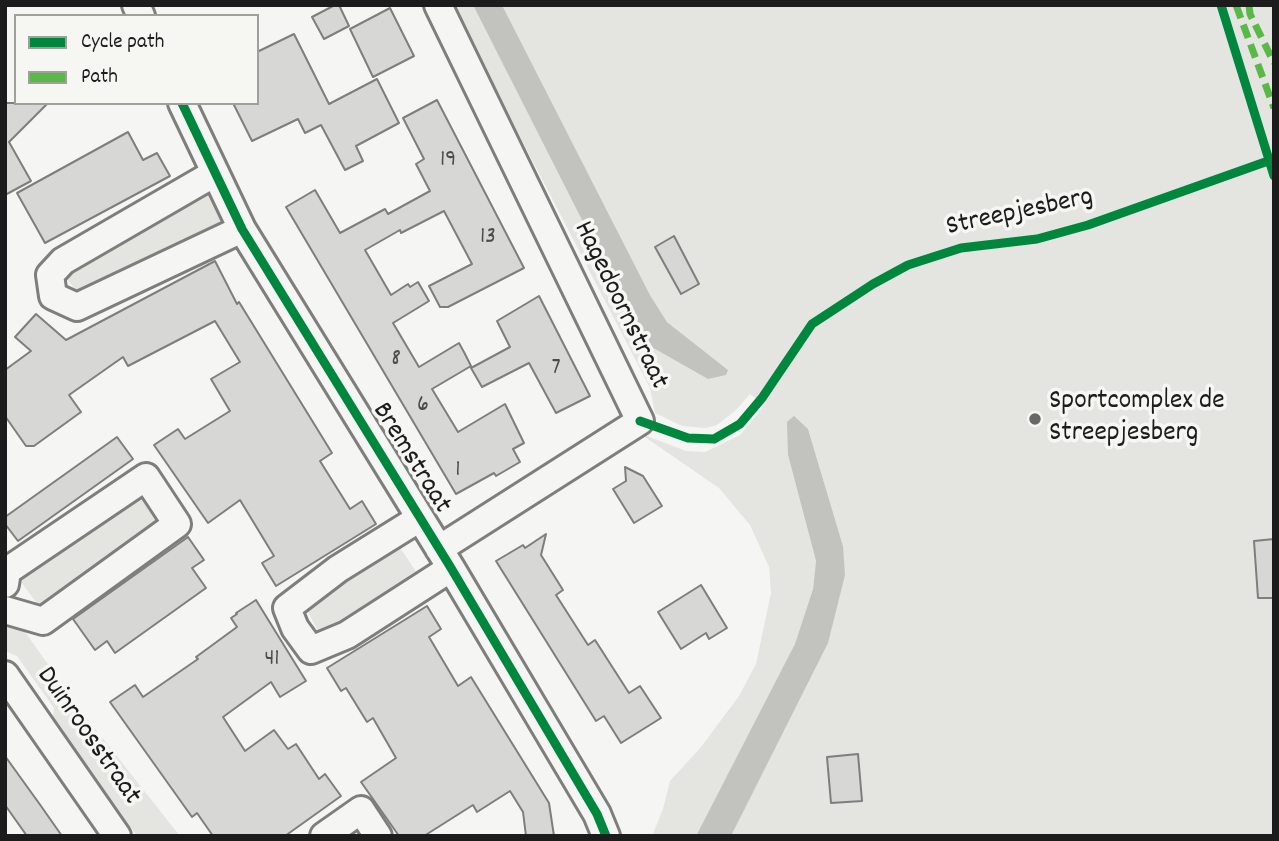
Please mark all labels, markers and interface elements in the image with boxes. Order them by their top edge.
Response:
legend [14,14,259,105]
text: Cycle path [81,28,164,58]
text: Path [81,63,118,93]
house number: 19 [440,148,456,176]
street label: Streepjesberg [944,182,1096,246]
street label: Hagedoornstraat [564,217,674,395]
house number: 13 [480,225,496,253]
house number: 8 [391,347,401,375]
house number: 7 [551,356,561,384]
place label: Sportcomplex de Streepjesberg [1049,386,1225,452]
house number: 6 [417,393,429,421]
street label: Bremstraat [363,397,457,521]
marker: Sportcomplex de Streepjesberg [1027,411,1043,427]
house number: 1 [455,458,461,486]
house number: 41 [264,647,280,675]
street label: Duinroosstraat [27,662,147,812]

